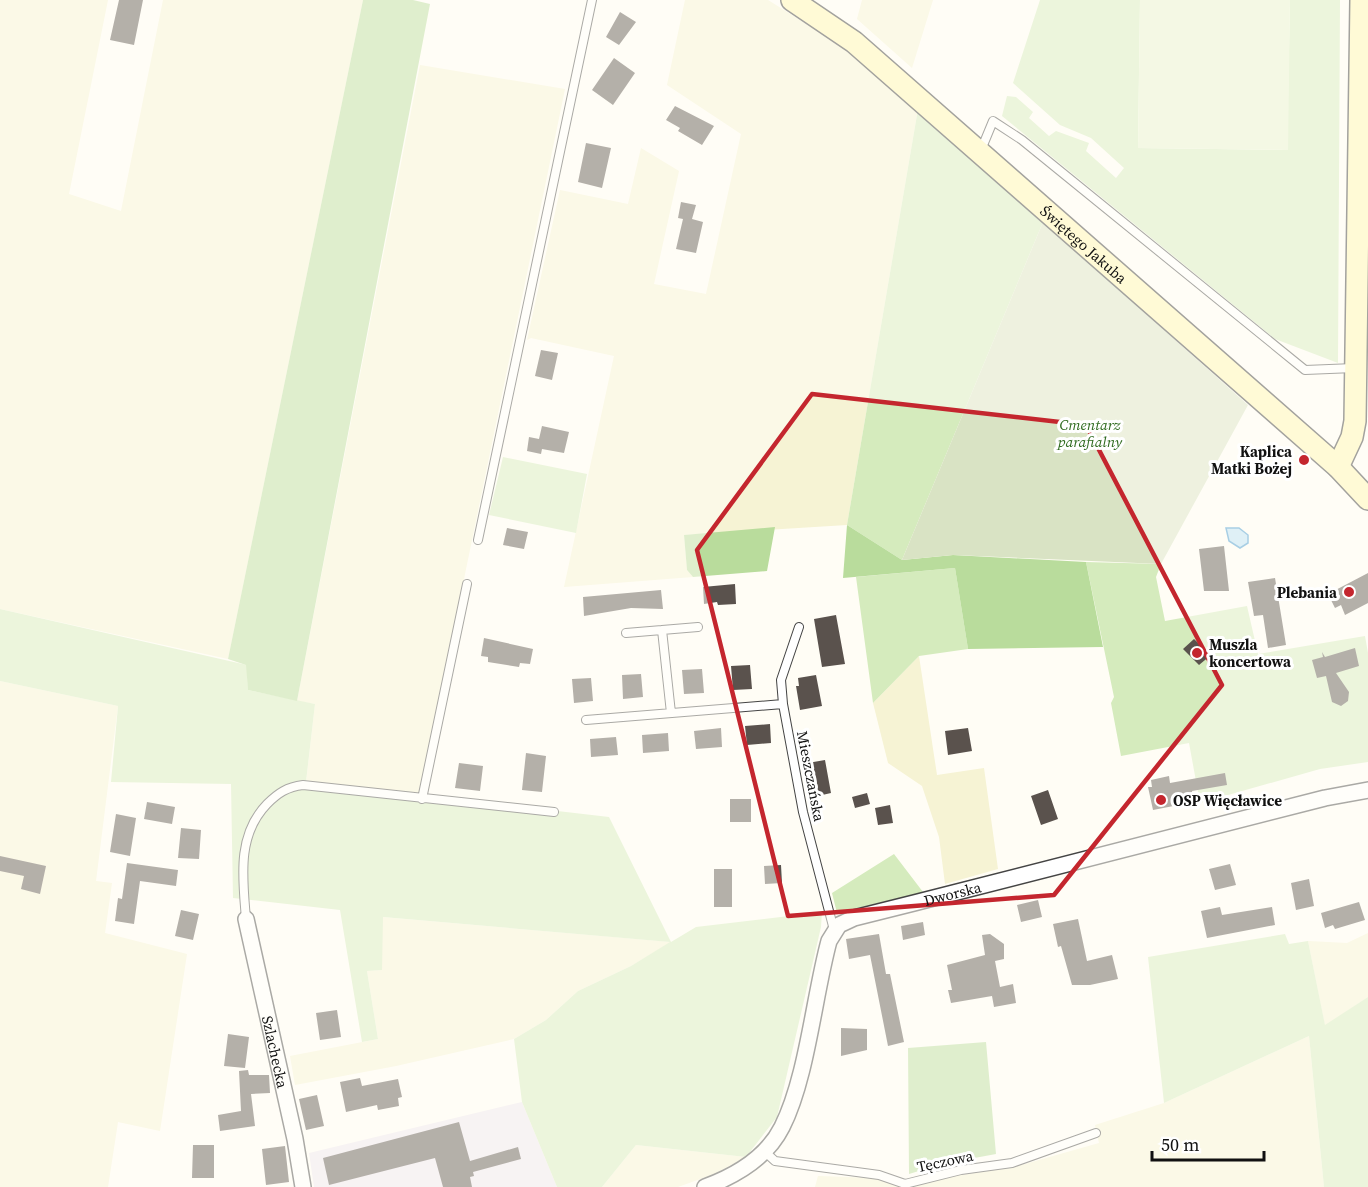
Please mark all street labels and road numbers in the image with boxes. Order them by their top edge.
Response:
street label: Świętego Jakuba [1036,200,1132,288]
street label: Mieszczańska [792,729,830,824]
street label: Dworska [921,876,984,911]
street label: Szlachecka [257,1014,294,1090]
street label: Tęczowa [915,1145,975,1177]

